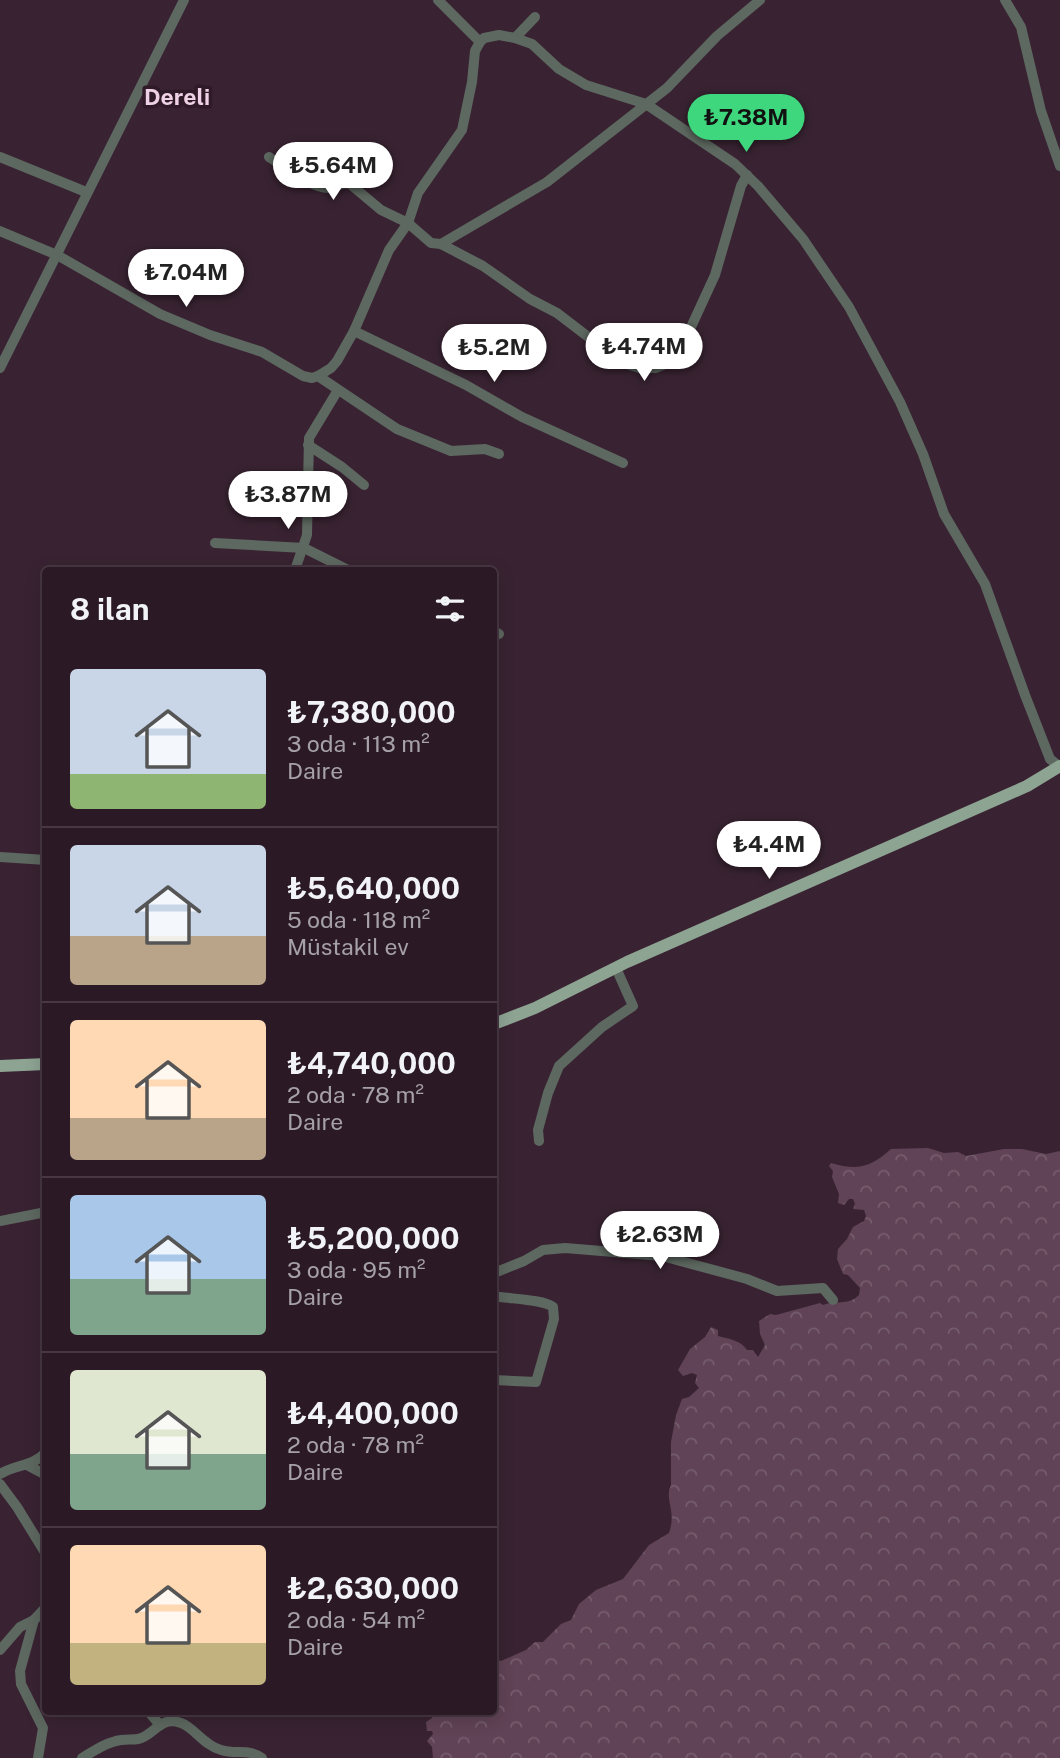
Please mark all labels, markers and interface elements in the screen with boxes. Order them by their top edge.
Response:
district label: Dereli [144,83,210,110]
pin: ₺7.38M [689,94,803,154]
text: ₺7.38M [704,103,788,130]
pin: ₺5.64M [276,142,390,202]
text: ₺5.64M [289,151,377,178]
pin: ₺7.04M [129,250,243,309]
text: ₺7.04M [144,258,228,285]
pin: ₺5.2M [445,324,543,384]
pin: ₺4.74M [587,324,701,383]
text: ₺4.74M [602,332,686,359]
text: ₺5.2M [458,333,530,360]
pin: ₺3.87M [231,472,345,531]
text: ₺3.87M [244,480,332,507]
icon: filters [431,590,469,628]
text: 8 ilan [70,591,149,627]
text: ₺7,380,000 [287,694,456,730]
icon: home [126,697,210,781]
text: 3 oda · 113 m² [287,730,430,757]
text: Daire [287,757,343,784]
pin: ₺4.4M [720,822,818,881]
text: ₺4.4M [733,830,805,857]
text: ₺5,640,000 [287,870,460,906]
icon: home [126,873,210,957]
text: 5 oda · 118 m² [287,906,430,933]
text: Müstakil ev [287,933,409,960]
text: ₺4,740,000 [287,1045,456,1081]
icon: home [126,1048,210,1132]
text: 2 oda · 78 m² [287,1081,424,1108]
text: Daire [287,1108,343,1135]
pin: ₺2.63M [603,1212,717,1271]
text: ₺5,200,000 [287,1220,460,1256]
text: ₺2.63M [616,1220,704,1247]
icon: home [126,1223,210,1307]
text: 3 oda · 95 m² [287,1256,426,1283]
text: Daire [287,1283,343,1310]
text: ₺4,400,000 [287,1395,459,1431]
icon: home [126,1398,210,1482]
text: 2 oda · 78 m² [287,1431,424,1458]
text: Daire [287,1458,343,1485]
text: ₺2,630,000 [287,1570,459,1606]
icon: home [126,1573,210,1657]
text: 2 oda · 54 m² [287,1606,425,1633]
text: Daire [287,1633,343,1660]

